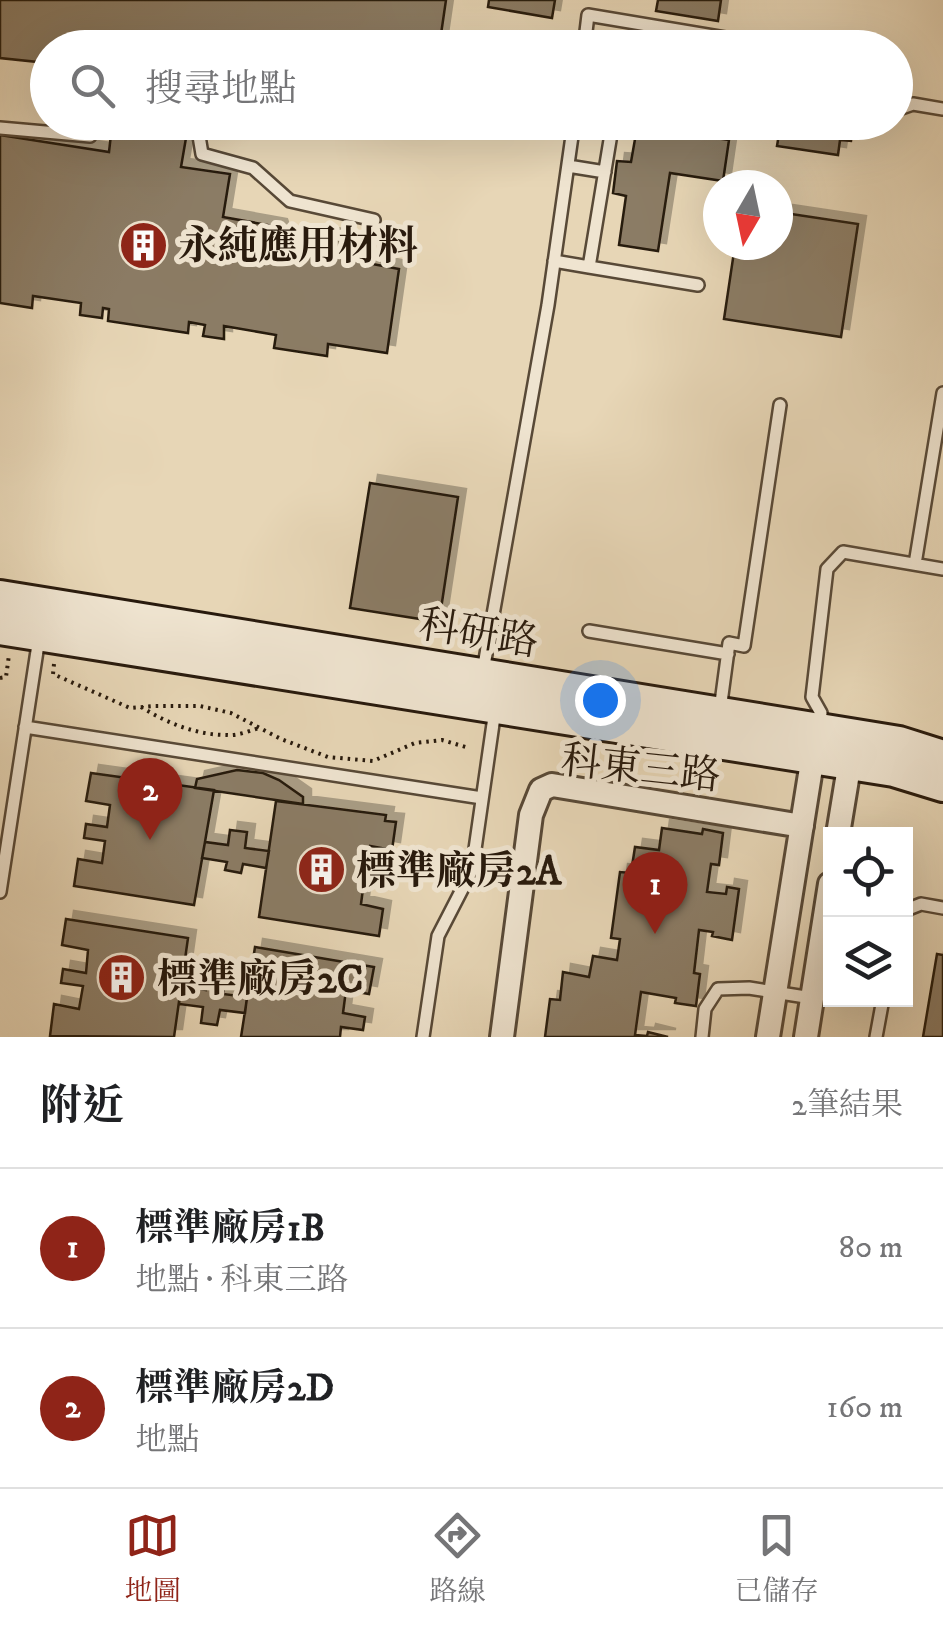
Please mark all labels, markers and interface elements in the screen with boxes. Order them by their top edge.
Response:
search box [30,30,913,140]
icon: search [65,58,120,113]
text: 搜尋地點 [145,66,297,114]
north arrow [703,170,793,260]
building icon: 永純應用材料 [117,219,169,271]
place label: 永純應用材料 [178,223,418,273]
street label: 科研路 [415,601,542,669]
your location [575,675,626,726]
street label: 科東三路 [559,737,723,803]
pin: 2 [118,758,182,840]
map controls [823,827,913,1007]
button: locate [823,827,913,917]
building icon: 標準廠房2A [295,844,347,896]
place label: 標準廠房2A [356,848,563,898]
pin: 1 [622,852,688,934]
button: layers [823,917,913,1007]
building icon: 標準廠房2C [96,952,148,1004]
place label: 標準廠房2C [157,956,363,1006]
text: 附近 [40,1081,124,1133]
text: 2筆結果 [791,1086,903,1126]
text: 標準廠房1B [135,1205,325,1253]
text: 1 [67,1228,78,1268]
text: 80 m [839,1228,903,1268]
text: 地點 · 科東三路 [135,1261,348,1301]
text: 標準廠房2D [135,1365,334,1413]
text: 2 [65,1388,80,1428]
text: 160 m [827,1388,903,1428]
text: 地點 [135,1421,199,1461]
tab: 地圖 [124,1508,181,1609]
tab: 路線 [429,1508,486,1609]
tab: 已儲存 [734,1508,819,1609]

